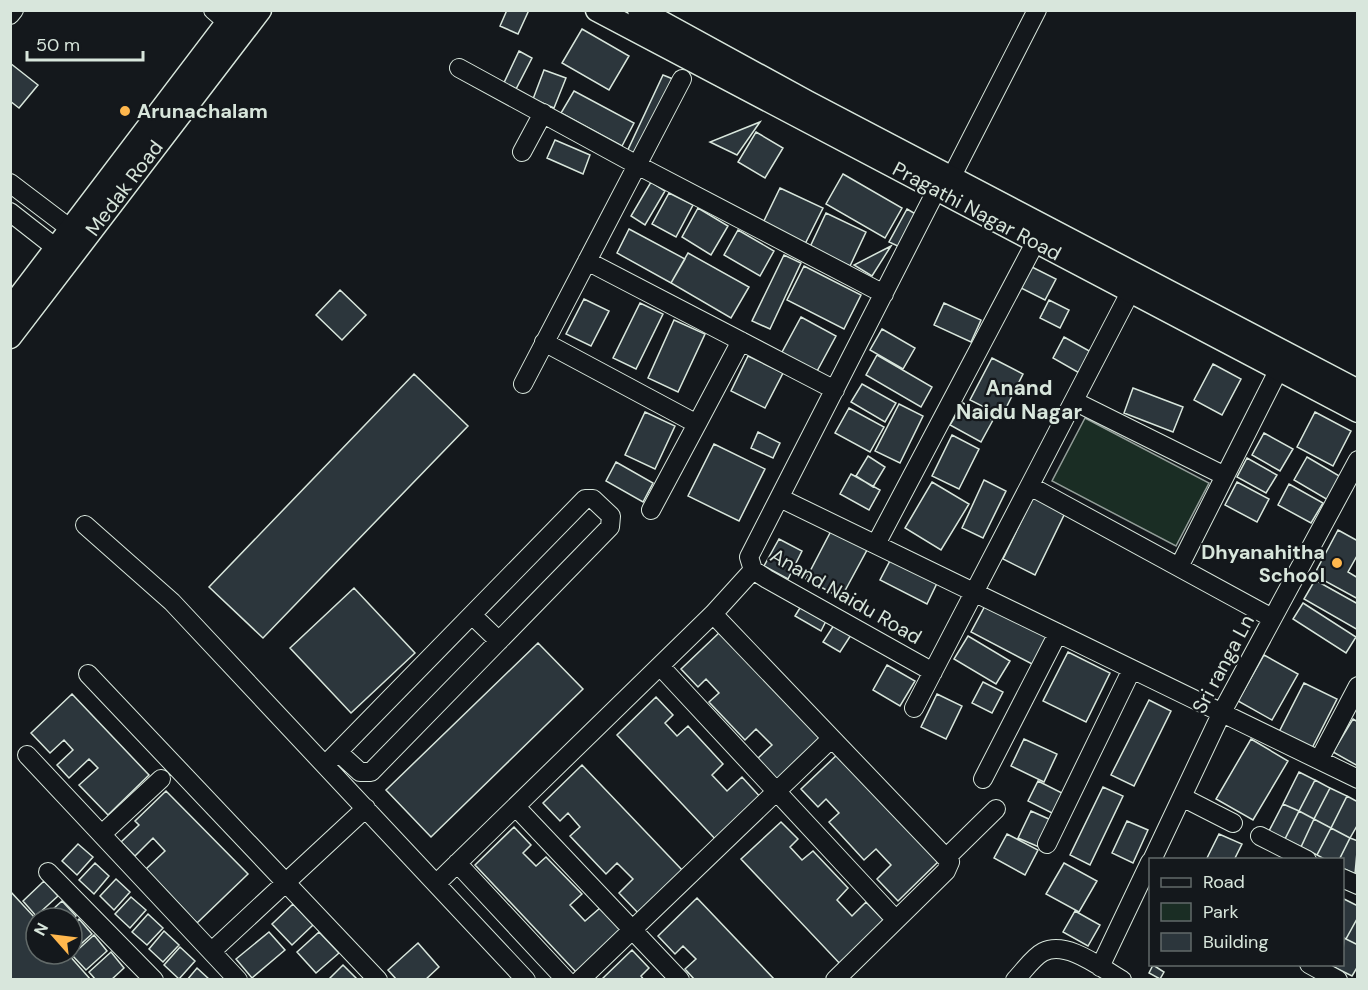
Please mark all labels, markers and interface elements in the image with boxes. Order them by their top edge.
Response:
scale bar [27,24,142,62]
text: 50 m [36,33,80,57]
place label: Arunachalam [137,98,268,124]
marker: Arunachalam [118,104,132,118]
street label: Medak Road [79,135,169,241]
street label: Pragathi Nagar Road [888,156,1066,266]
district label: Anand Naidu Nagar [956,374,1082,426]
place label: Dhyanahitha School [1201,539,1325,588]
street label: Anand Naidu Road [766,542,926,650]
marker: Dhyanahitha School [1330,556,1344,570]
street label: Sri ranga Ln [1186,610,1260,718]
legend [1149,858,1344,966]
text: Road [1203,870,1245,894]
text: Park [1203,900,1239,924]
north arrow [24,906,84,966]
text: N [29,919,53,939]
text: Building [1203,930,1268,954]

